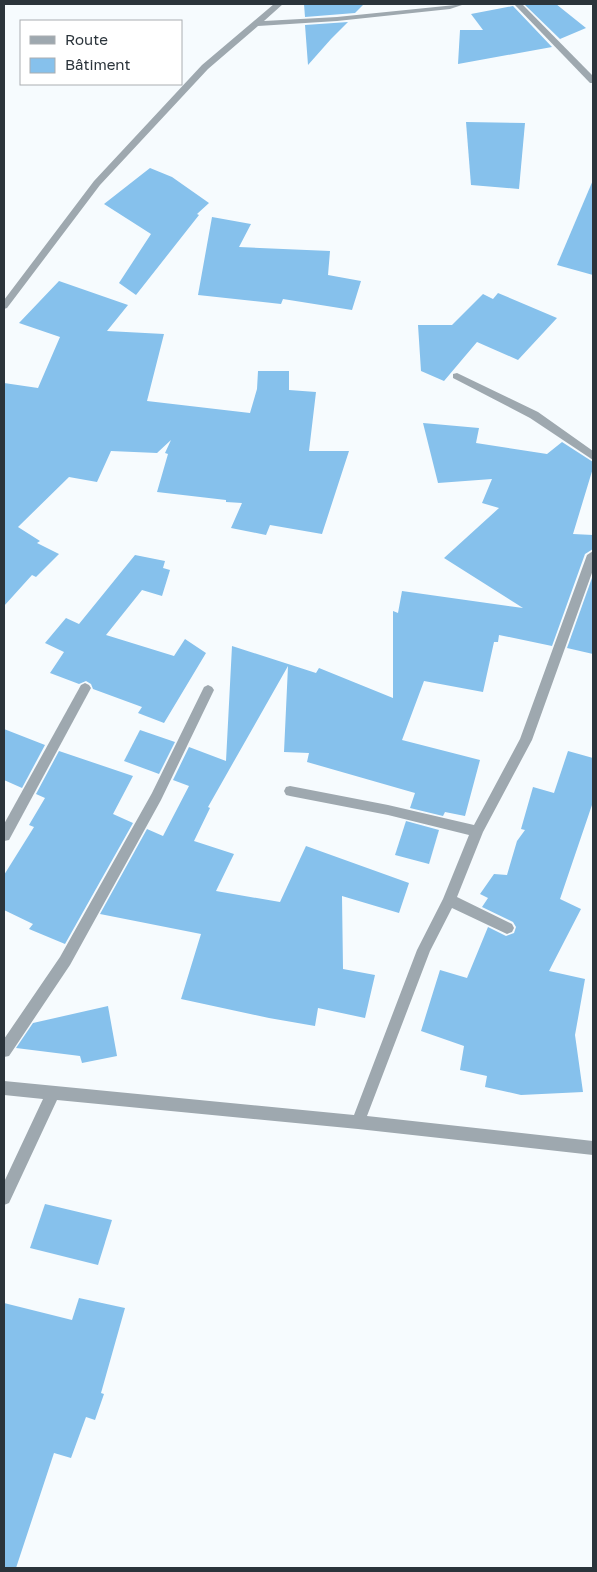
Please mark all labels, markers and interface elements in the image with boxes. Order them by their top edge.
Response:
legend [20,20,182,85]
text: Route [65,30,108,48]
text: Bâtiment [65,55,130,73]

